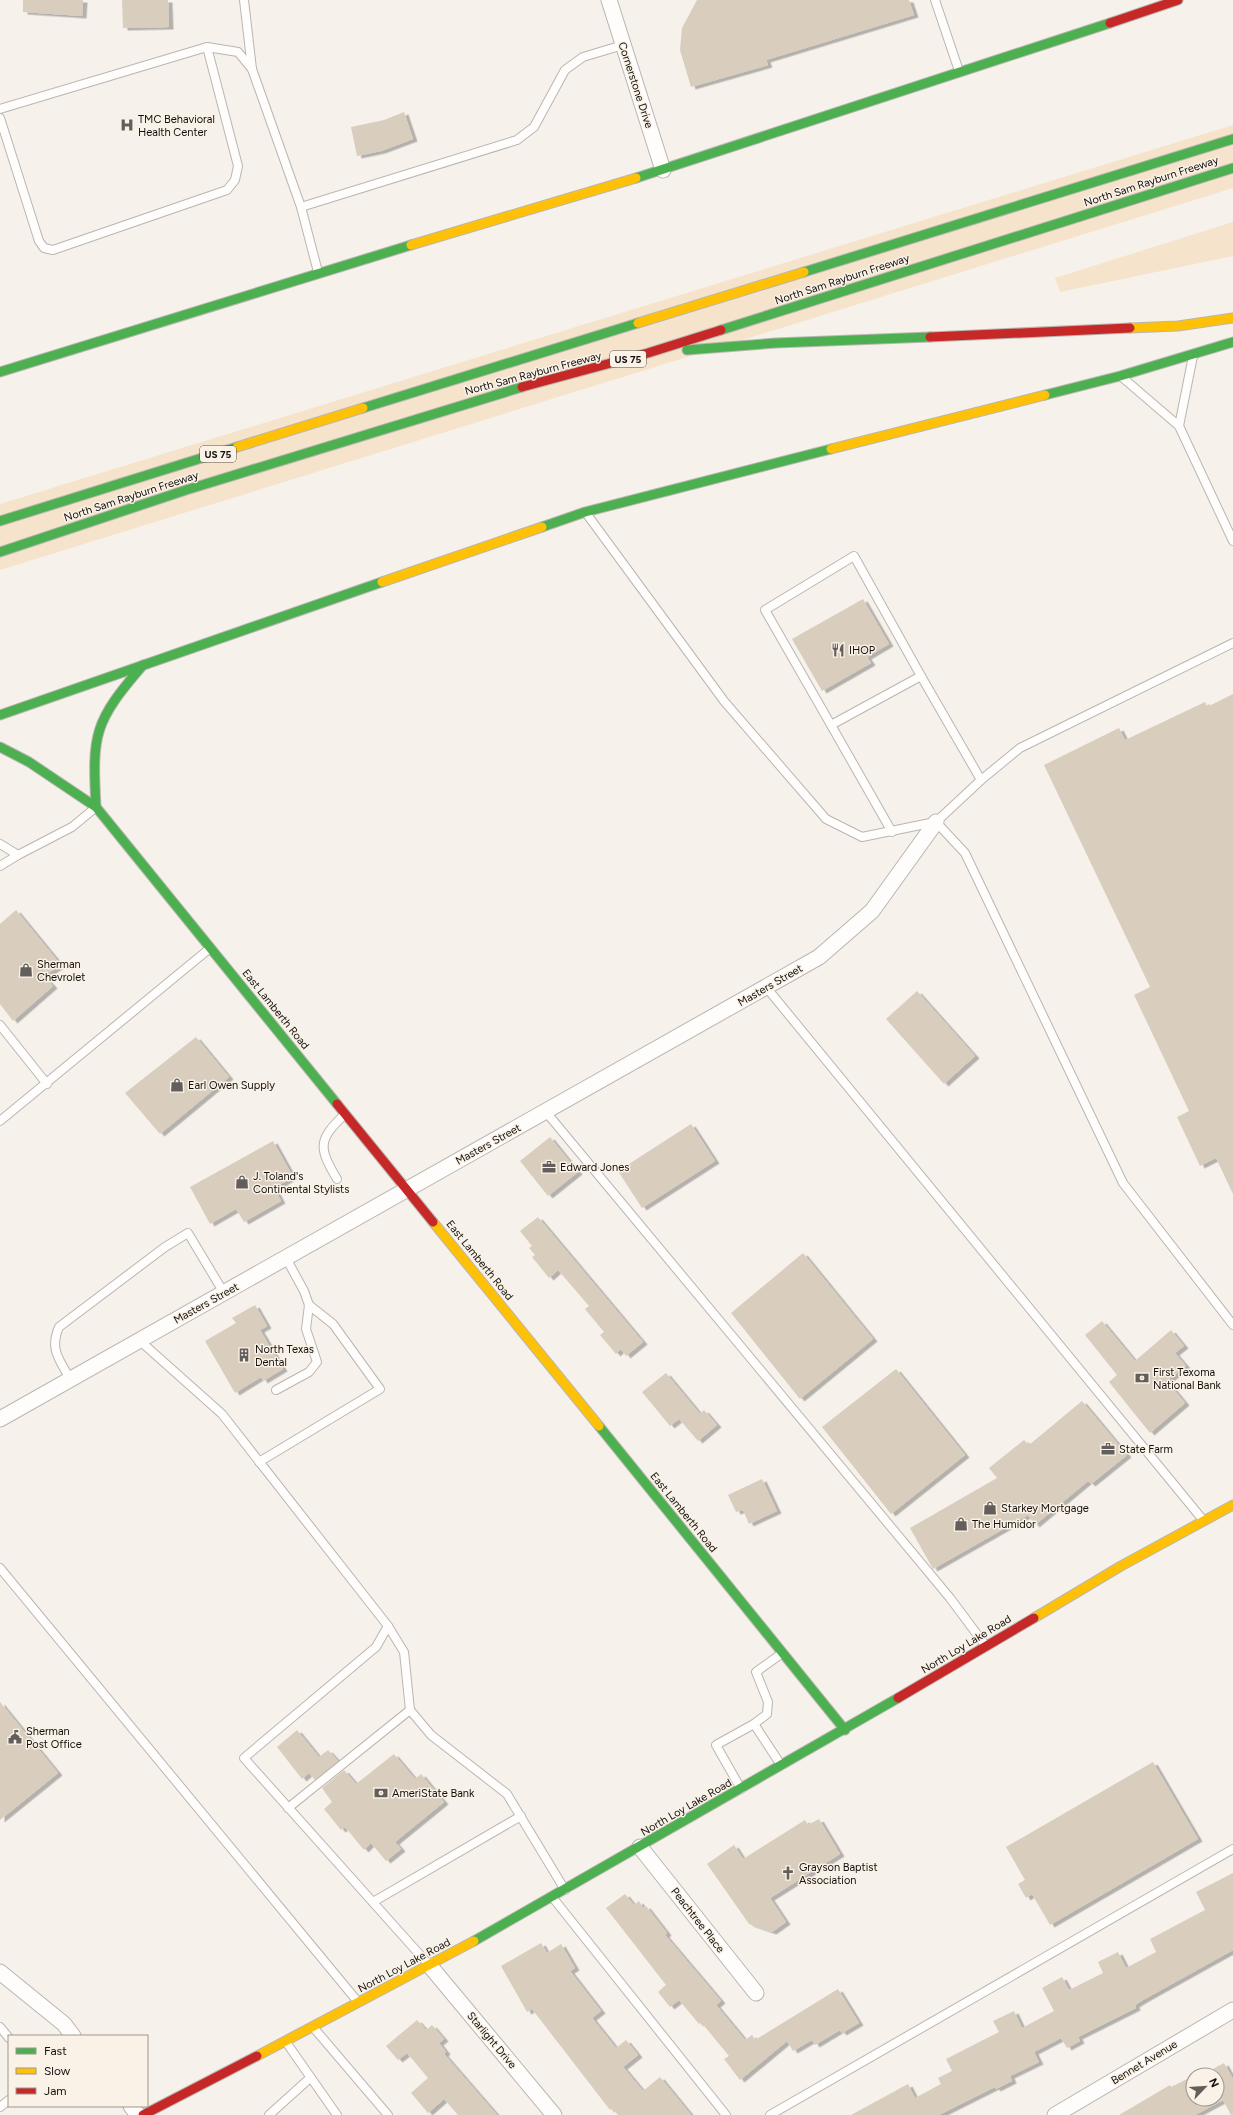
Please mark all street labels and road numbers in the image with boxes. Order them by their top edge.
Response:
street label: Cornerstone Drive [615,40,656,130]
street label: North Sam Rayburn Freeway [1082,153,1220,209]
street label: North Sam Rayburn Freeway [773,251,911,307]
street label: North Sam Rayburn Freeway [464,349,603,398]
road number: US 75 [610,351,646,367]
road number: US 75 [200,446,236,462]
street label: North Sam Rayburn Freeway [62,468,200,524]
street label: Masters Street [736,962,805,1009]
street label: East Lamberth Road [239,967,312,1052]
street label: Masters Street [453,1121,523,1168]
street label: East Lamberth Road [443,1218,516,1303]
street label: Masters Street [171,1280,241,1327]
street label: East Lamberth Road [647,1470,720,1555]
street label: North Loy Lake Road [919,1612,1014,1676]
street label: North Loy Lake Road [639,1776,734,1839]
street label: Peachtree Place [668,1885,727,1955]
street label: North Loy Lake Road [356,1936,453,1995]
street label: Starlight Drive [464,2009,519,2071]
street label: Bennet Avenue [1109,2038,1180,2087]

